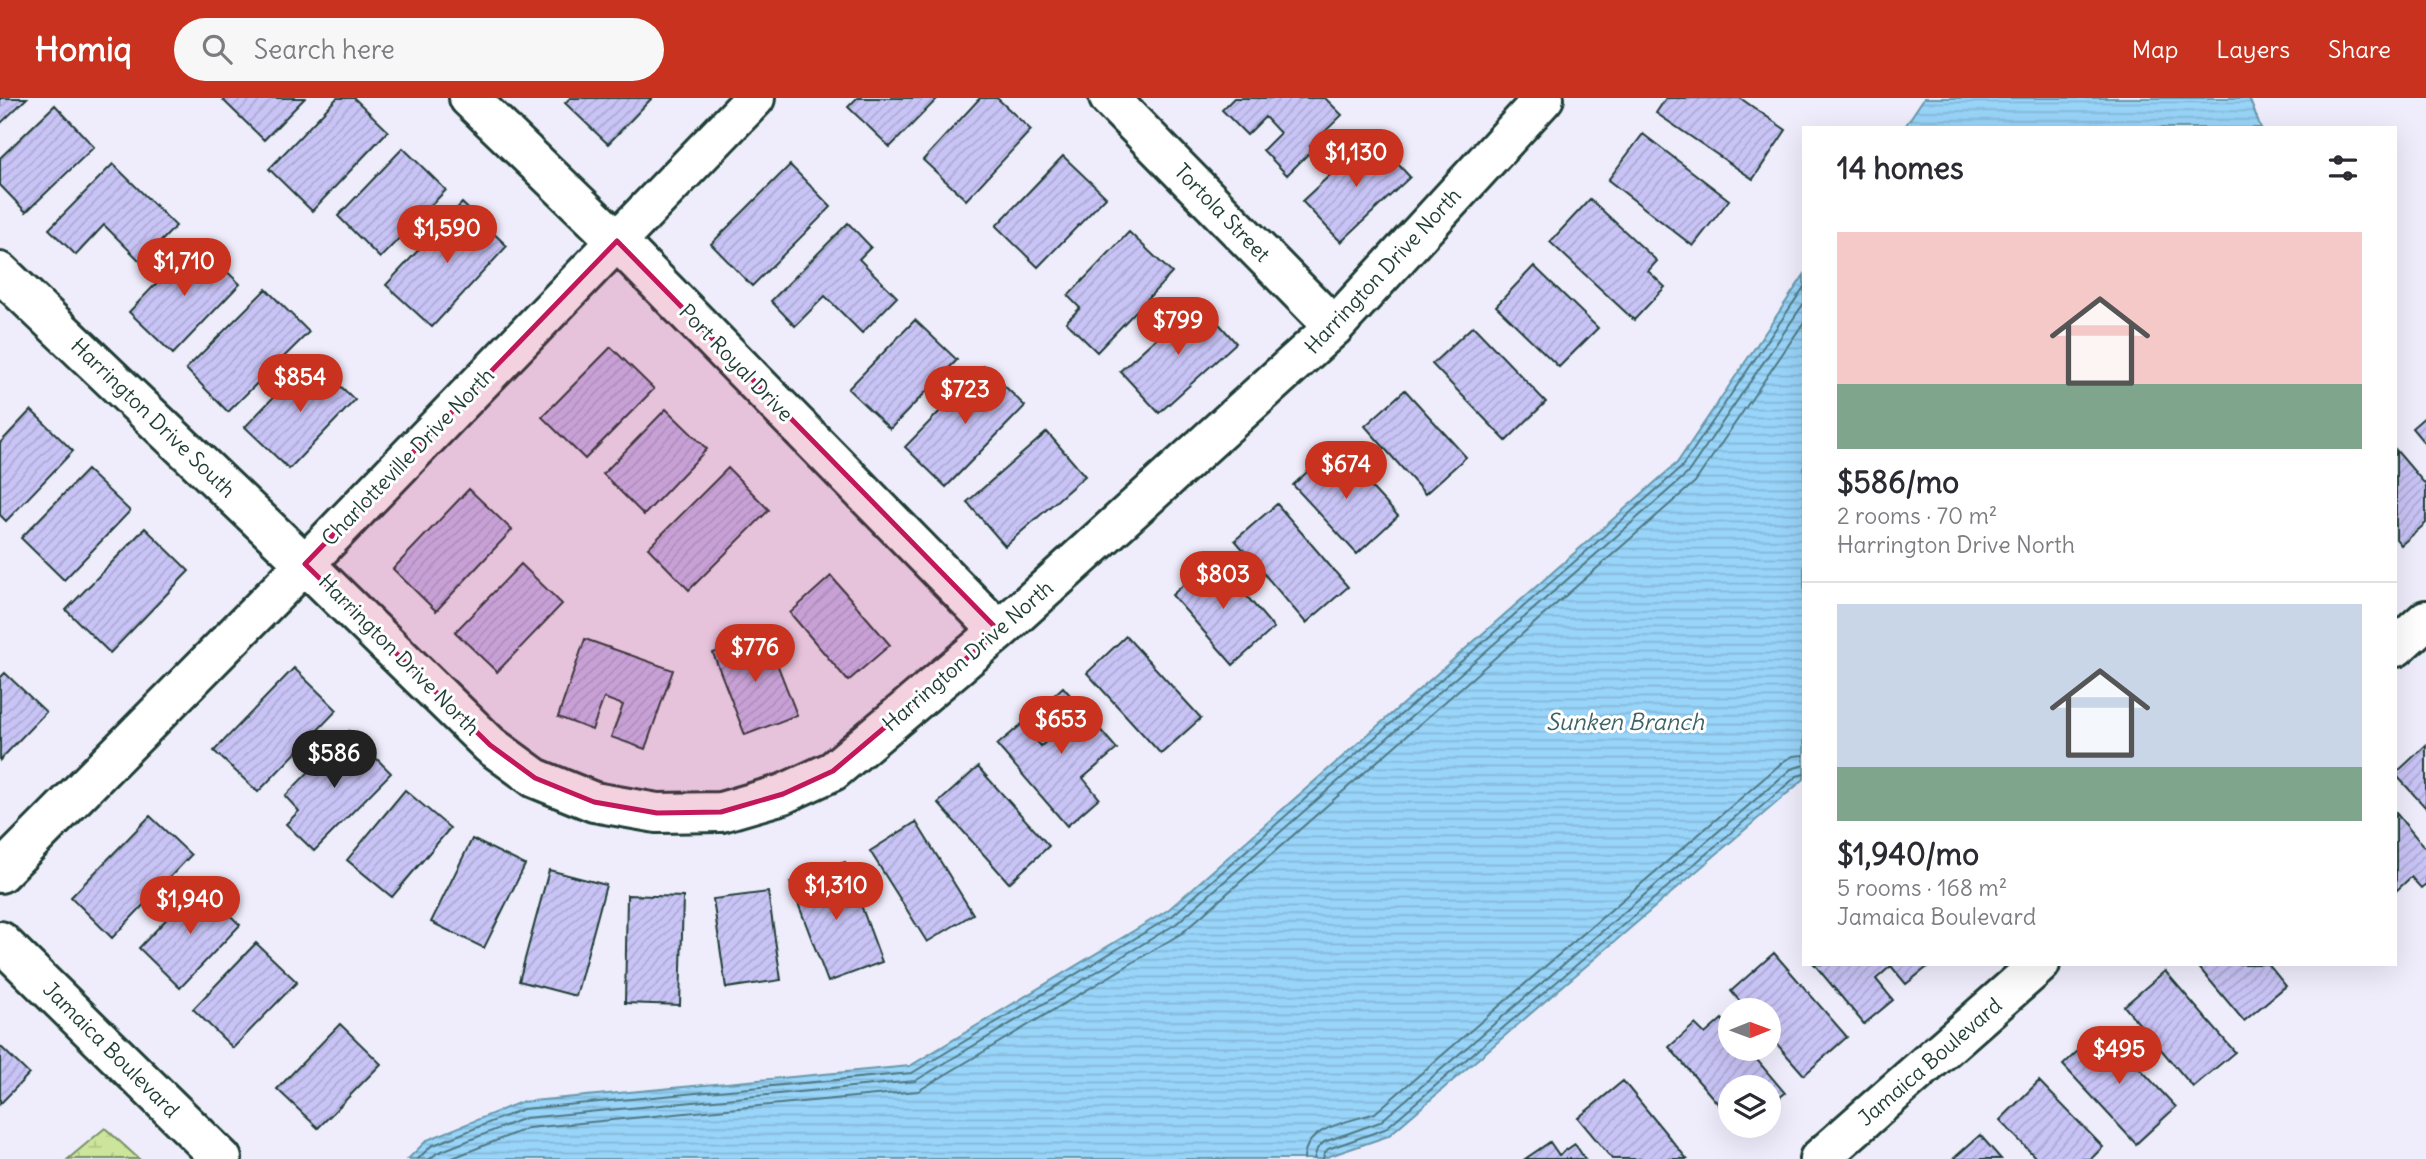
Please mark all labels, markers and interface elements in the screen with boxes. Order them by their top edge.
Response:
search box [174,18,664,81]
text: Homiq [35,28,132,70]
icon: search [198,30,236,68]
text: Search here [254,33,395,66]
text: Map [2132,34,2178,64]
text: Layers [2216,34,2290,64]
text: Share [2328,34,2391,64]
pin: $1,130 [1299,130,1413,189]
text: $1,130 [1325,137,1387,166]
text: 14 homes [1837,149,1964,187]
icon: filters [2324,149,2362,187]
street label: Tortola Street [1169,158,1276,268]
street label: Harrington Drive North [1299,182,1467,359]
pin: $1,590 [390,206,504,265]
text: $1,590 [413,213,481,242]
pin: $1,710 [127,238,241,298]
text: $1,710 [153,246,215,275]
icon: home [2037,278,2163,404]
street label: Port Royal Drive [674,298,799,427]
pin: $799 [1137,298,1219,357]
text: $799 [1153,305,1203,334]
street label: Harrington Drive South [65,332,241,503]
pin: $854 [259,354,341,414]
text: $854 [274,362,326,391]
street label: Charlotteville Drive North [316,362,500,551]
pin: $723 [924,366,1006,426]
text: $723 [940,374,990,403]
pin: $674 [1305,442,1387,501]
text: $674 [1321,449,1371,478]
text: $586/mo [1837,463,1959,501]
text: 2 rooms · 70 m² [1837,501,1997,530]
text: Harrington Drive North [1837,530,2075,559]
pin: $803 [1182,552,1264,611]
text: $803 [1196,559,1250,588]
street label: Harrington Drive North [313,568,486,741]
street label: Harrington Drive North [877,574,1059,737]
pin: $776 [714,624,796,684]
text: $776 [731,632,779,661]
icon: home [2037,650,2163,776]
pin: $653 [1020,696,1102,756]
text: $653 [1035,704,1087,733]
water label: Sunken Branch [1546,707,1705,736]
pin: $586 [293,730,375,790]
text: $586 [308,738,360,767]
text: $1,940/mo [1837,835,1979,873]
pin: $1,310 [779,862,893,922]
text: $1,310 [804,870,868,899]
text: 5 rooms · 168 m² [1837,873,2007,902]
pin: $1,940 [133,876,247,936]
text: $1,940 [156,884,224,913]
text: Jamaica Boulevard [1837,902,2036,931]
street label: Jamaica Boulevard [38,976,185,1123]
street label: Jamaica Boulevard [1852,992,2007,1131]
north arrow [1718,998,1782,1060]
map controls [1718,998,1781,1138]
pin: $495 [2078,1026,2160,1086]
text: $495 [2093,1034,2145,1063]
button: layers [1718,1075,1781,1138]

